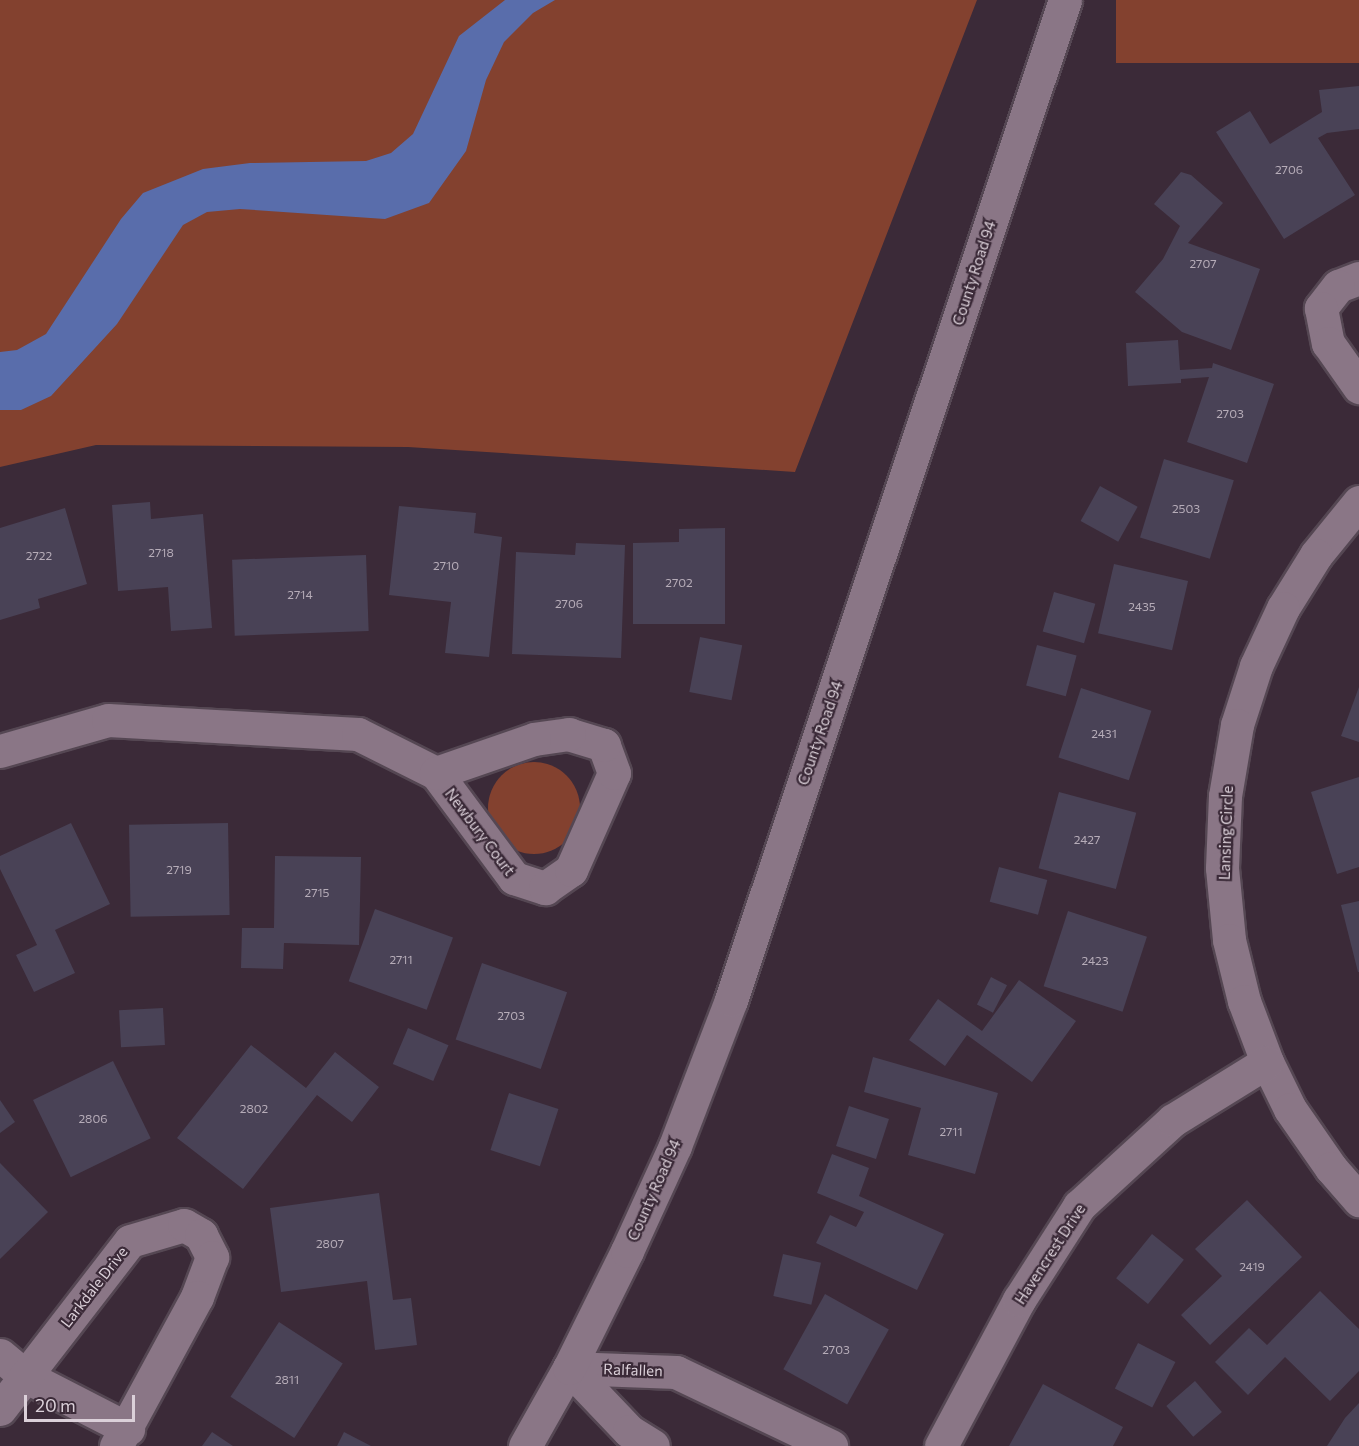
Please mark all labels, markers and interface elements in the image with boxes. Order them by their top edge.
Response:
house number: 2706 [1275,163,1303,177]
street label: County Road 94 [949,218,999,328]
house number: 2707 [1189,257,1217,271]
house number: 2703 [1216,407,1244,421]
house number: 2503 [1172,502,1200,516]
house number: 2718 [148,546,174,560]
house number: 2722 [26,549,52,563]
house number: 2710 [433,559,459,573]
house number: 2702 [665,576,693,590]
house number: 2714 [287,588,313,602]
house number: 2706 [555,597,583,611]
house number: 2435 [1128,600,1156,614]
street label: County Road 94 [794,679,846,787]
house number: 2431 [1091,727,1117,741]
street label: Newbury Court [441,785,519,879]
street label: Lansing Circle [1215,786,1237,880]
house number: 2427 [1074,833,1100,847]
house number: 2719 [166,863,192,877]
house number: 2715 [305,886,329,900]
house number: 2711 [389,953,413,967]
house number: 2423 [1082,954,1108,968]
house number: 2703 [497,1009,525,1023]
house number: 2802 [240,1102,268,1116]
house number: 2806 [78,1112,108,1126]
house number: 2711 [939,1125,963,1139]
street label: County Road 94 [624,1137,684,1243]
street label: Havencrest Drive [1011,1200,1089,1308]
house number: 2807 [316,1237,344,1251]
street label: Larkdale Drive [57,1243,131,1331]
house number: 2419 [1239,1260,1265,1274]
house number: 2703 [822,1343,850,1357]
street label: Ralfallen [603,1360,663,1380]
house number: 2811 [275,1373,299,1387]
scale bar [27,1383,138,1421]
text: 20 m [35,1394,76,1416]

